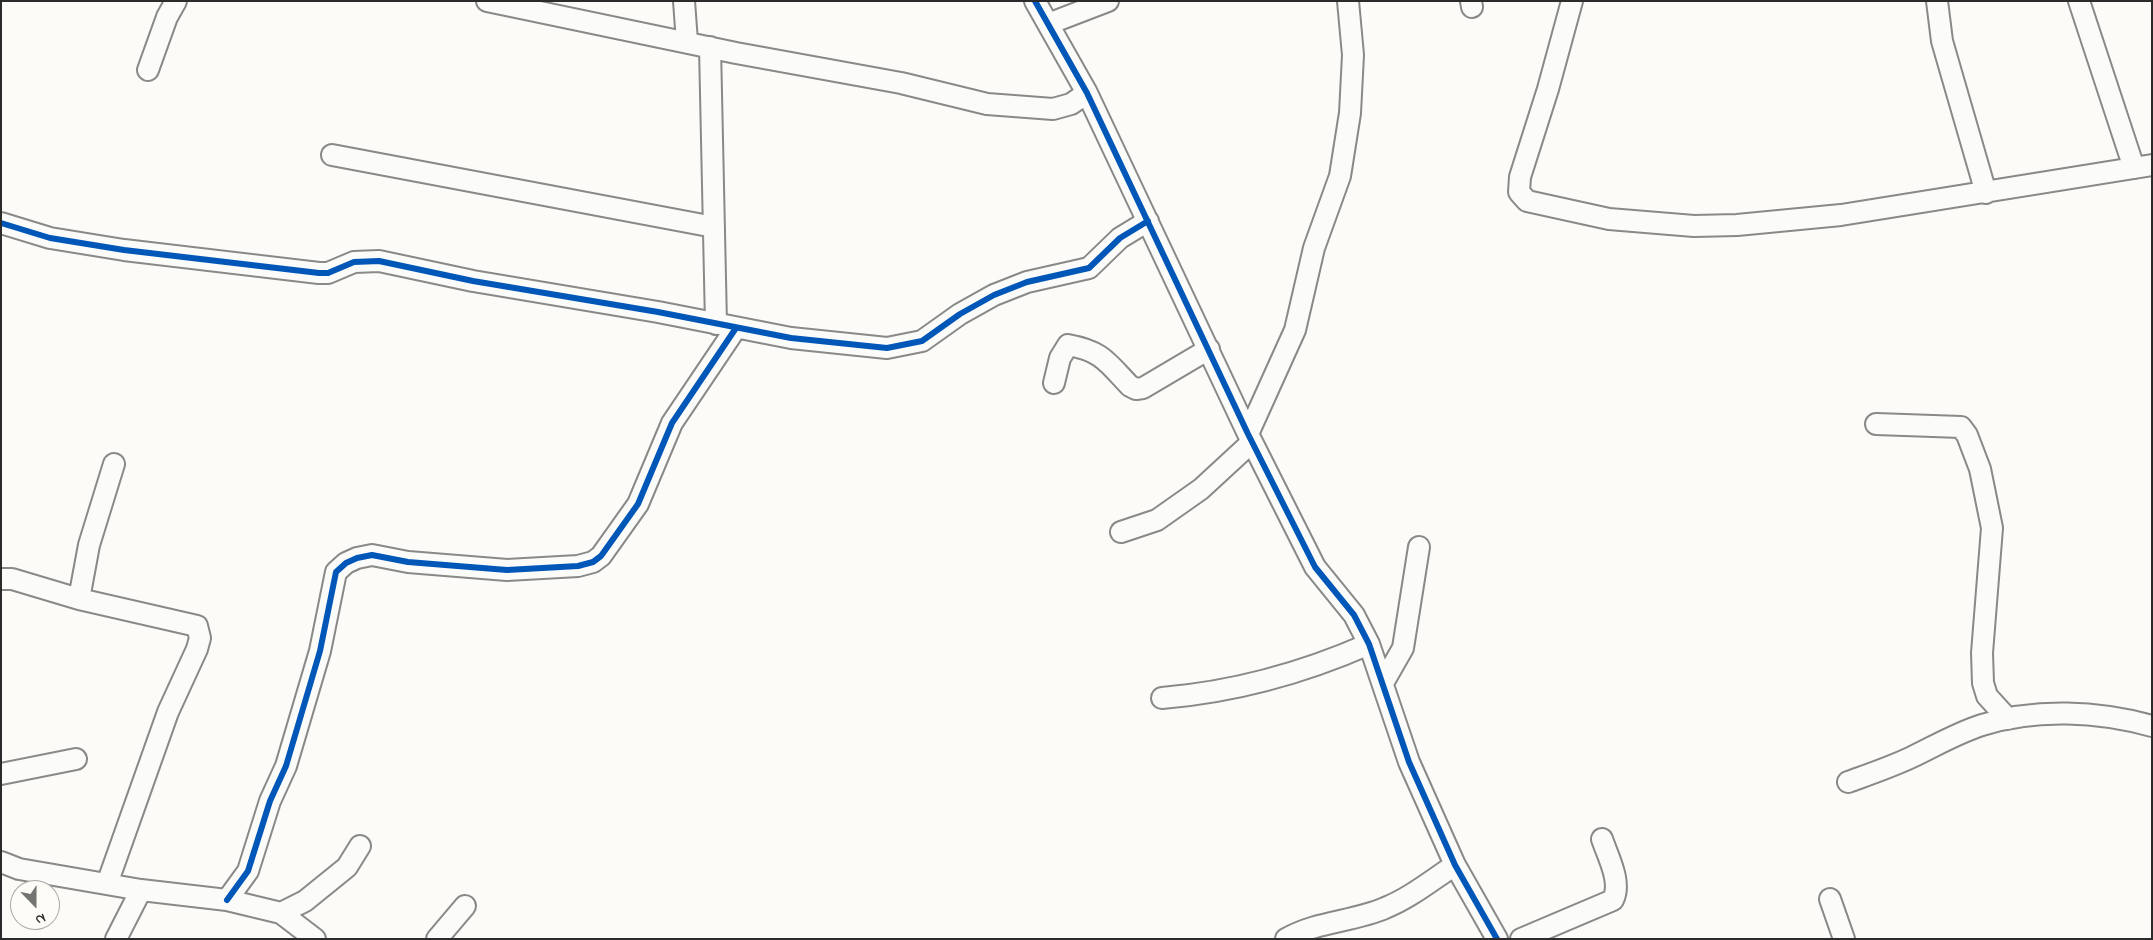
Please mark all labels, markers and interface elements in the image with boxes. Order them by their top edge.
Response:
north arrow [10,880,60,930]
text: N [32,907,49,930]

